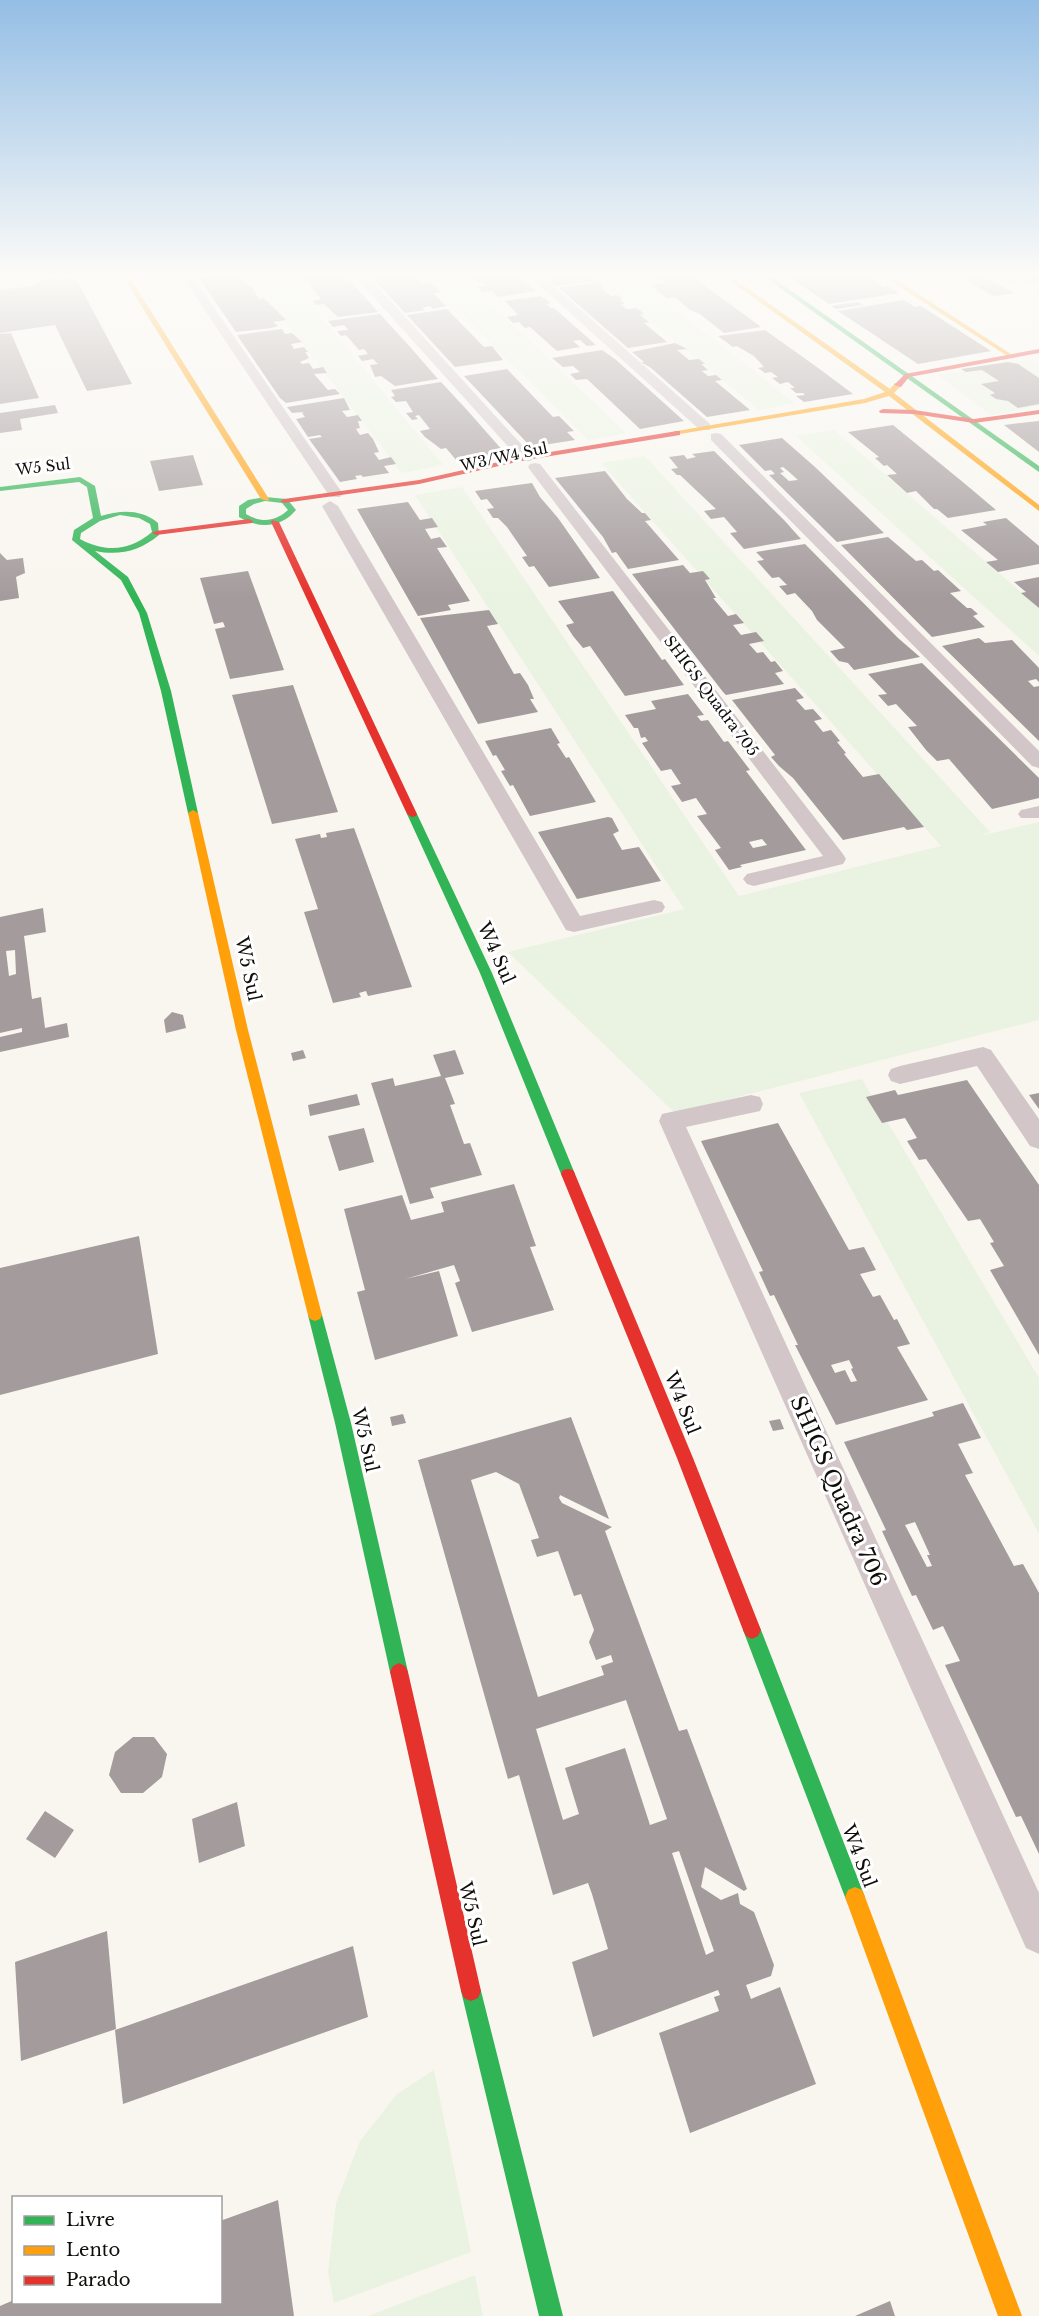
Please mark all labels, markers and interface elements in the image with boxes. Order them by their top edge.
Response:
street label: W3/W4 Sul [457,438,549,475]
street label: W5 Sul [14,454,71,479]
street label: SHIGS Quadra 705 [660,632,763,760]
street label: W4 Sul [472,918,519,988]
street label: W5 Sul [230,934,266,1004]
street label: W4 Sul [659,1367,705,1438]
street label: SHIGS Quadra 706 [784,1392,892,1590]
street label: W5 Sul [347,1405,383,1475]
street label: W4 Sul [837,1820,881,1891]
street label: W5 Sul [454,1879,490,1949]
legend [12,2196,222,2304]
text: Livre [66,2209,115,2231]
text: Lento [66,2239,120,2261]
text: Parado [66,2269,131,2291]

